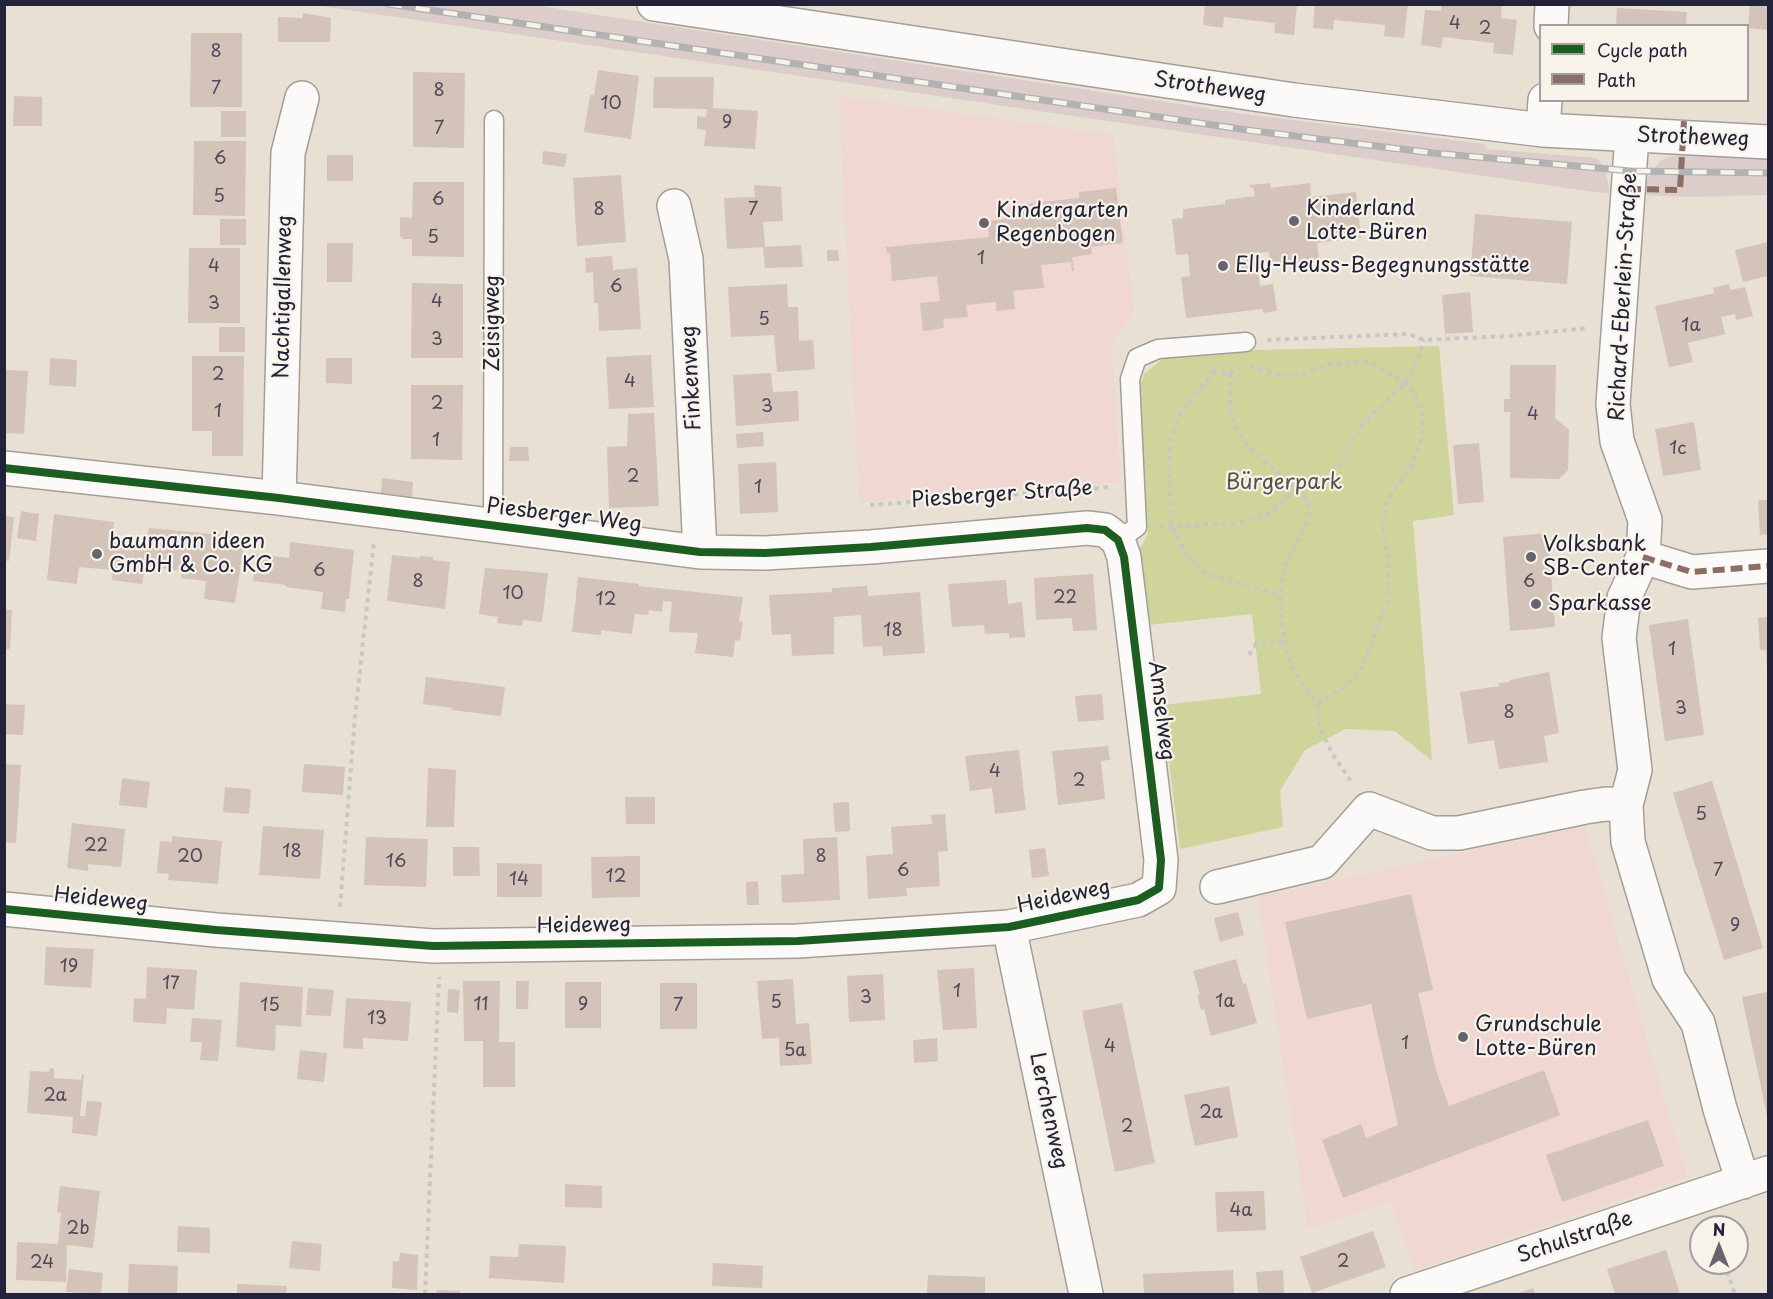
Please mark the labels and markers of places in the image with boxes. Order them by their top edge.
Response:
place label: Kinderland Lotte-Büren [1306,196,1428,246]
place label: Kindergarten Regenbogen [996,198,1129,248]
marker: Kinderland Lotte-Büren [1287,214,1301,228]
marker: Kindergarten Regenbogen [977,216,991,230]
place label: Elly-Heuss-Begegnungsstätte [1235,253,1530,279]
marker: Elly-Heuss-Begegnungsstätte [1216,259,1230,273]
place label: baumann ideen GmbH & Co. KG [109,529,273,579]
place label: Volksbank SB-Center [1543,532,1649,582]
marker: baumann ideen GmbH & Co. KG [90,547,104,561]
marker: Volksbank SB-Center [1524,550,1538,564]
place label: Sparkasse [1548,591,1652,617]
marker: Sparkasse [1529,597,1543,611]
place label: Grundschule Lotte-Büren [1475,1012,1602,1062]
marker: Grundschule Lotte-Büren [1456,1030,1470,1044]

